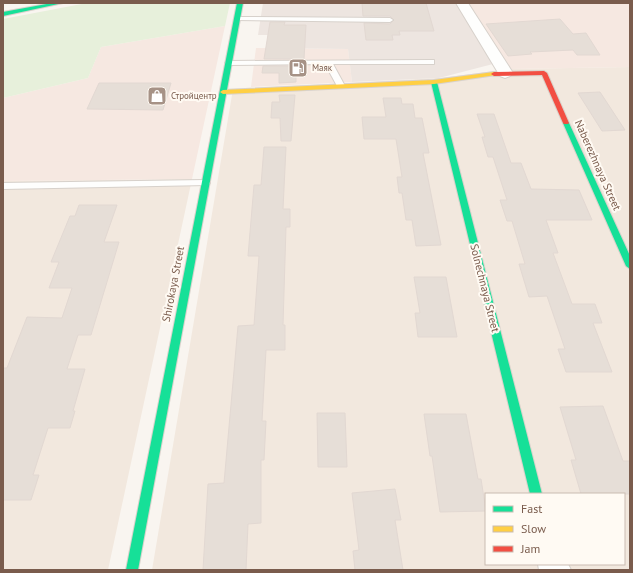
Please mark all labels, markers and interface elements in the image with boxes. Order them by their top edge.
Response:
fuel station icon: Маяк [287,57,309,79]
place label: Маяк [312,62,333,73]
shop icon: Стройцентр [146,85,168,107]
place label: Стройцентр [171,90,217,101]
street label: Naberezhnaya Street [572,118,624,213]
street label: Solnechnaya Street [467,242,503,334]
street label: Shirokaya Street [159,245,187,323]
legend [485,493,625,565]
text: Fast [521,501,542,516]
text: Slow [521,521,546,536]
text: Jam [520,541,540,556]

